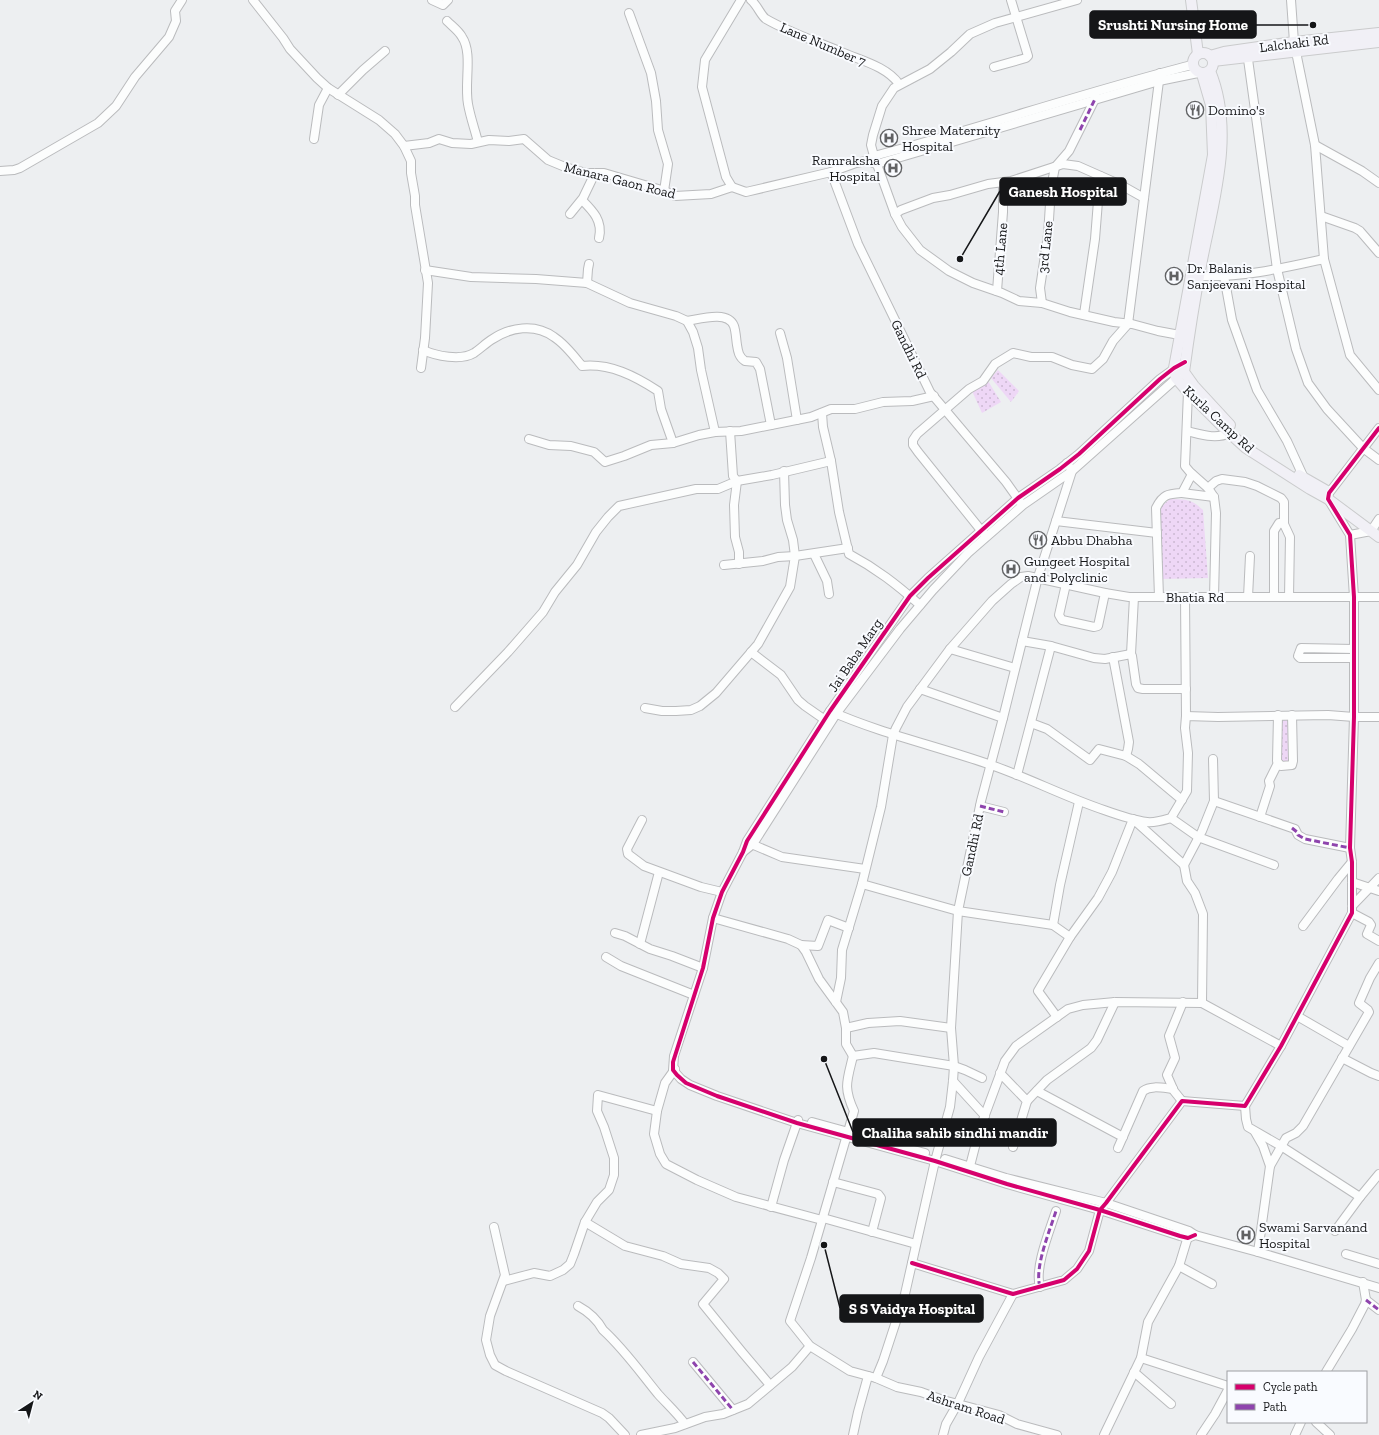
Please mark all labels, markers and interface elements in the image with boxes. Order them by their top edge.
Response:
callout: Srushti Nursing Home [1090,11,1256,38]
text: Srushti Nursing Home [1098,16,1248,34]
street label: Lane Number 7 [777,19,869,70]
street label: Lalchaki Rd [1258,31,1330,56]
restaurant icon: Domino's [1185,100,1205,120]
place label: Domino's [1208,102,1265,119]
place label: Shree Maternity Hospital [902,122,1001,155]
hospital icon: Shree Maternity Hospital [879,128,899,148]
place label: Ramraksha Hospital [812,152,880,185]
street label: Manara Gaon Road [562,158,678,203]
hospital icon: Ramraksha Hospital [883,158,903,178]
callout: Ganesh Hospital [1000,178,1126,205]
text: Ganesh Hospital [1008,183,1118,201]
street label: 3rd Lane [1034,220,1057,274]
street label: 4th Lane [990,222,1011,276]
place label: Dr. Balanis Sanjeevani Hospital [1187,260,1306,293]
hospital icon: Dr. Balanis Sanjeevani Hospital [1164,266,1184,286]
street label: Gandhi Rd [887,317,930,382]
street label: Kurla Camp Rd [1180,382,1258,457]
restaurant icon: Abbu Dhabha [1028,530,1048,550]
place label: Abbu Dhabha [1051,532,1133,549]
place label: Gungeet Hospital and Polyclinic [1024,553,1130,586]
hospital icon: Gungeet Hospital and Polyclinic [1001,559,1021,579]
street label: Bhatia Rd [1166,589,1224,606]
street label: Jai Baba Marg [825,615,886,695]
street label: Gandhi Rd [958,812,987,878]
callout: Chaliha sahib sindhi mandir [853,1119,1056,1146]
text: Chaliha sahib sindhi mandir [862,1124,1049,1142]
place label: Swami Sarvanand Hospital [1259,1219,1368,1252]
hospital icon: Swami Sarvanand Hospital [1236,1225,1256,1245]
callout: S S Vaidya Hospital [840,1295,983,1322]
text: S S Vaidya Hospital [849,1300,975,1318]
legend [1227,1371,1367,1423]
text: Cycle path [1263,1380,1318,1394]
north arrow [12,1383,52,1423]
street label: Ashram Road [925,1387,1007,1428]
text: N [30,1388,45,1403]
text: Path [1263,1400,1287,1414]

